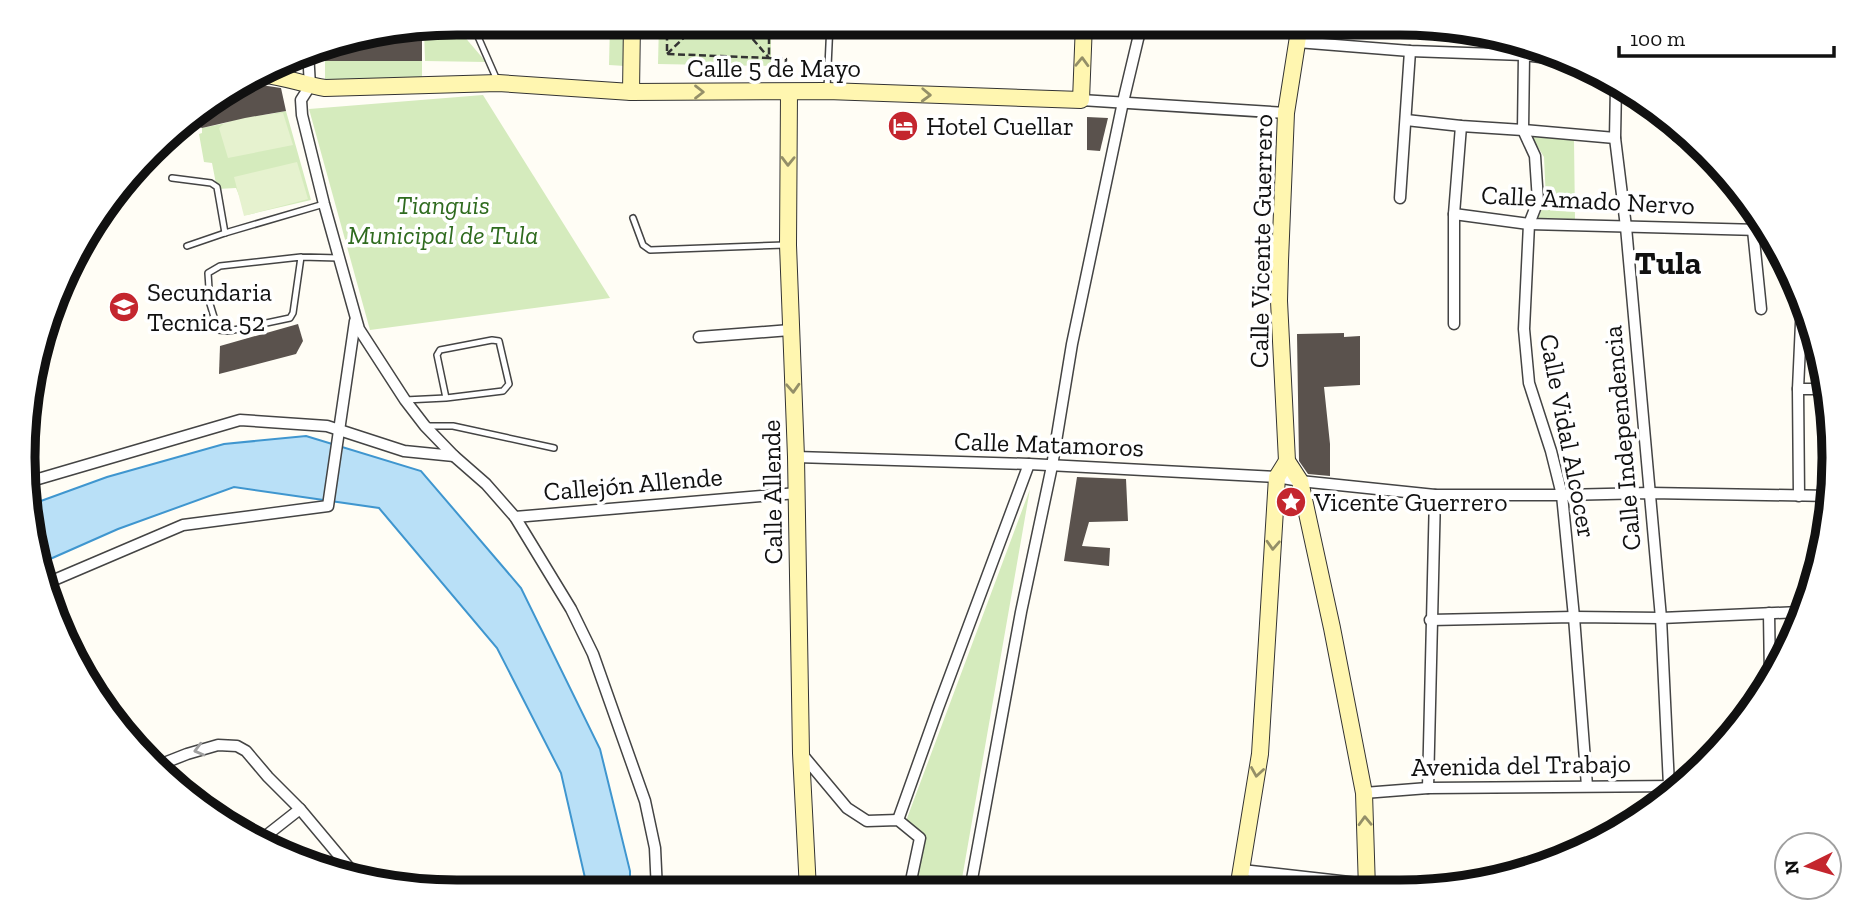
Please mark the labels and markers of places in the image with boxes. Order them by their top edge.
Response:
hotel icon: Hotel Cuellar [886,109,920,143]
place label: Hotel Cuellar [926,110,1074,142]
place label: Secundaria Tecnica 52 [147,276,273,338]
school or university icon: Secundaria Tecnica 52 [107,290,141,324]
place icon: Vicente Guerrero [1274,485,1308,519]
place label: Vicente Guerrero [1313,486,1508,518]

